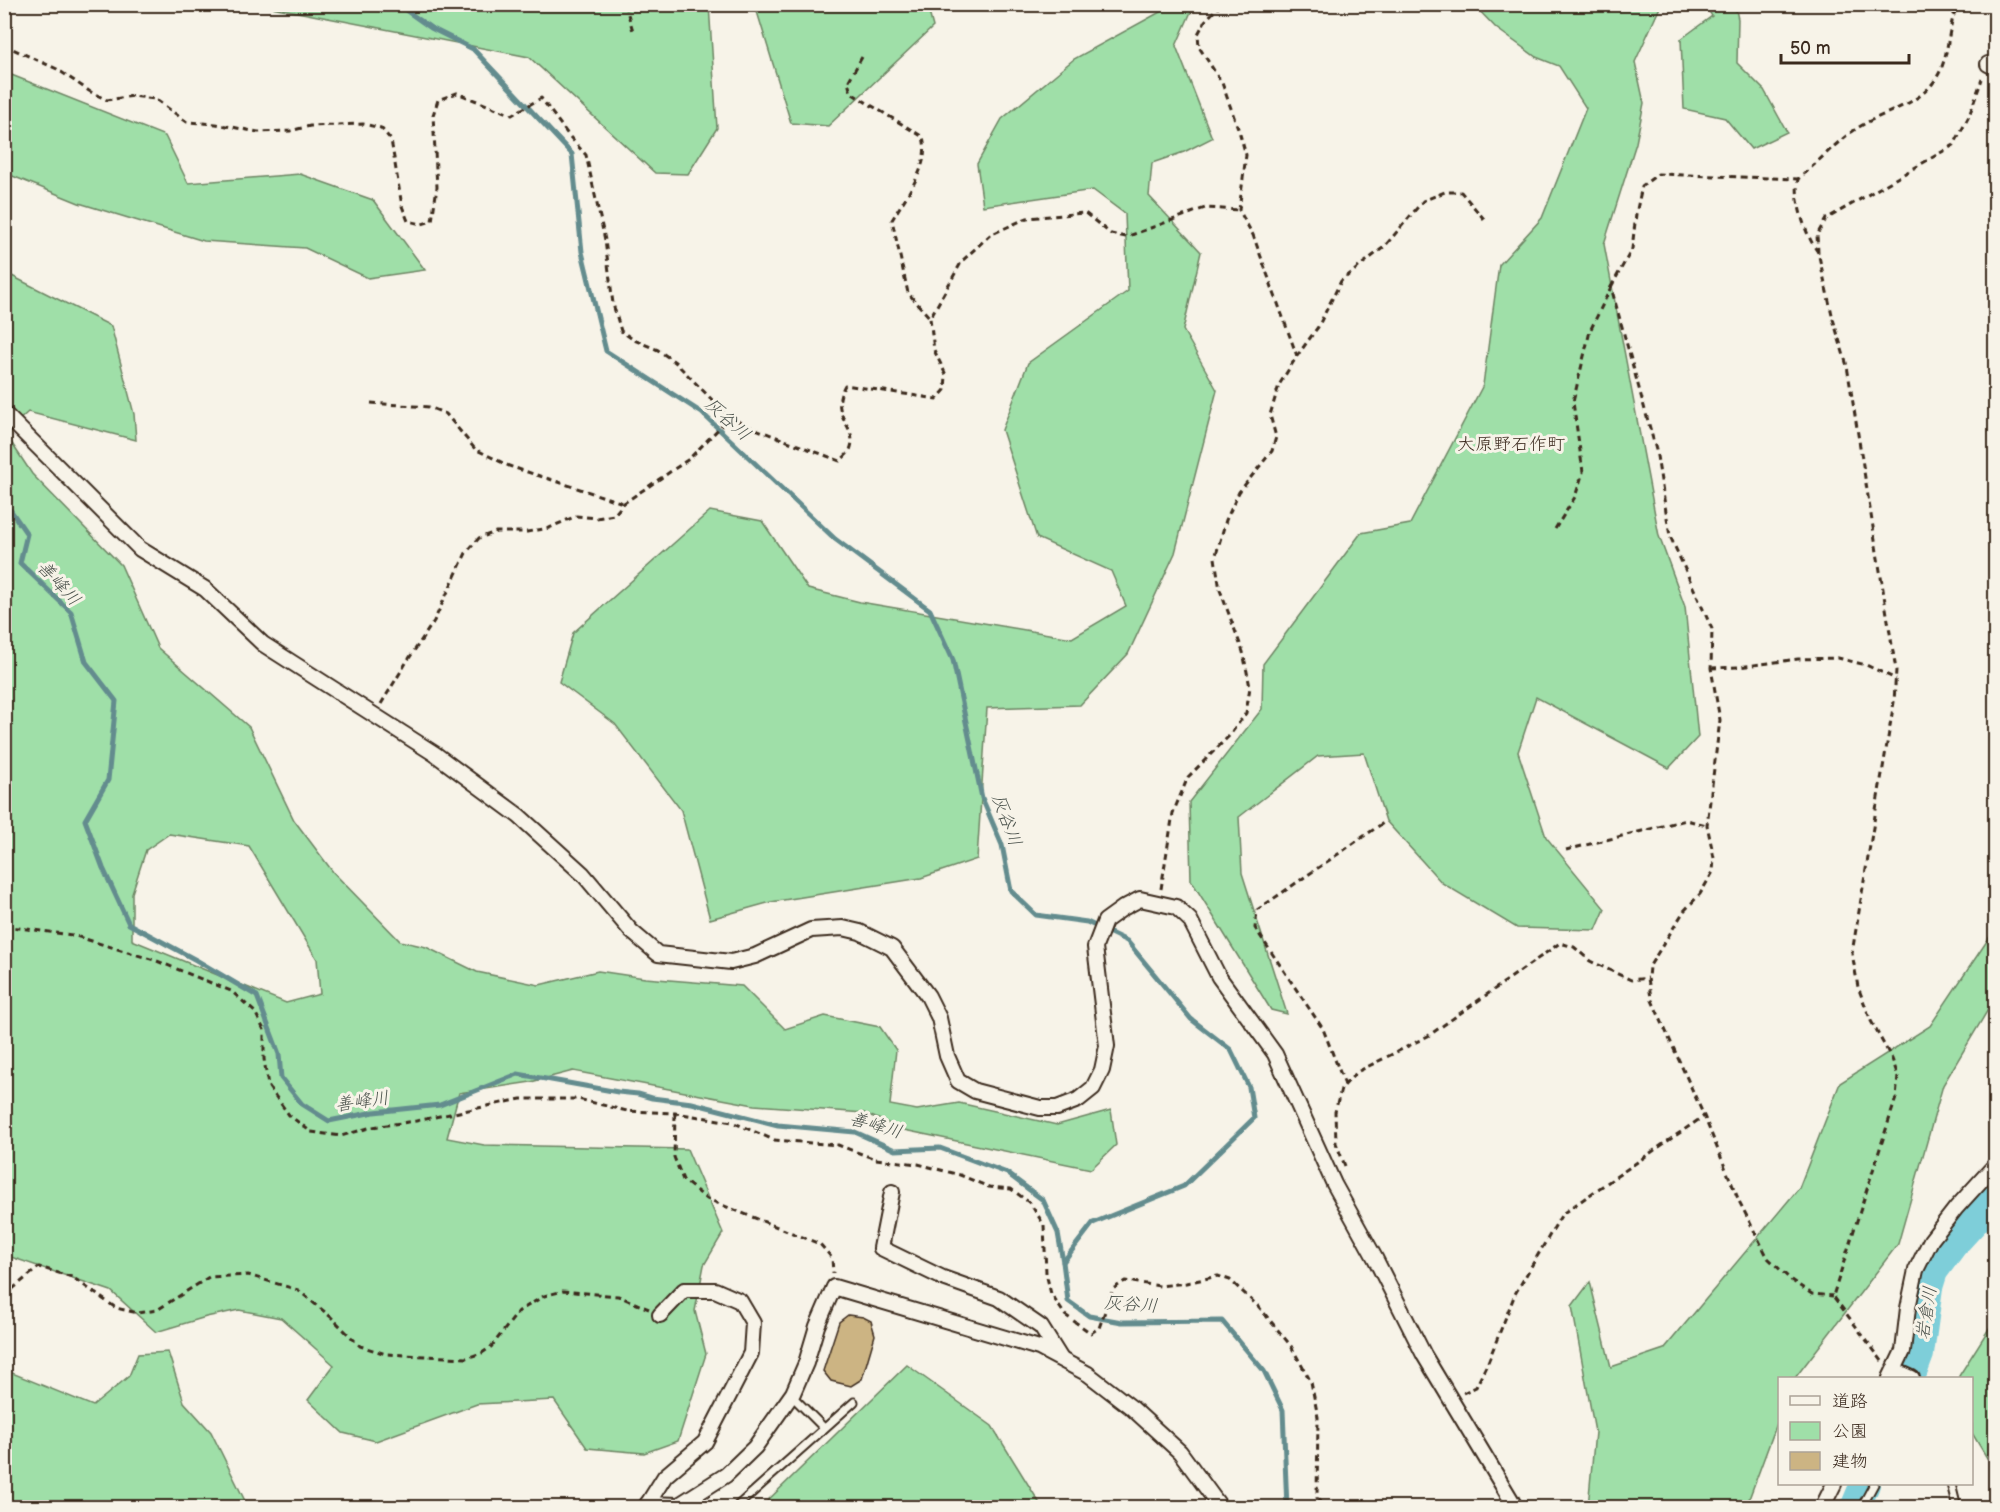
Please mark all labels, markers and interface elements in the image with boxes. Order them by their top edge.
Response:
scale bar [1781,27,1908,65]
text: 50 m [1790,38,1831,59]
water label: 灰谷川 [701,394,755,445]
district label: 大原野石作町 [1457,434,1565,455]
water label: 善峰川 [33,556,85,610]
water label: 灰谷川 [987,791,1026,849]
water label: 善峰川 [334,1087,390,1116]
water label: 善峰川 [847,1108,905,1143]
water label: 岩倉川 [1912,1285,1941,1341]
water label: 灰谷川 [1103,1292,1159,1317]
legend [1778,1377,1973,1485]
text: 道路 [1832,1391,1868,1412]
text: 公園 [1832,1421,1868,1442]
text: 建物 [1832,1451,1868,1472]

